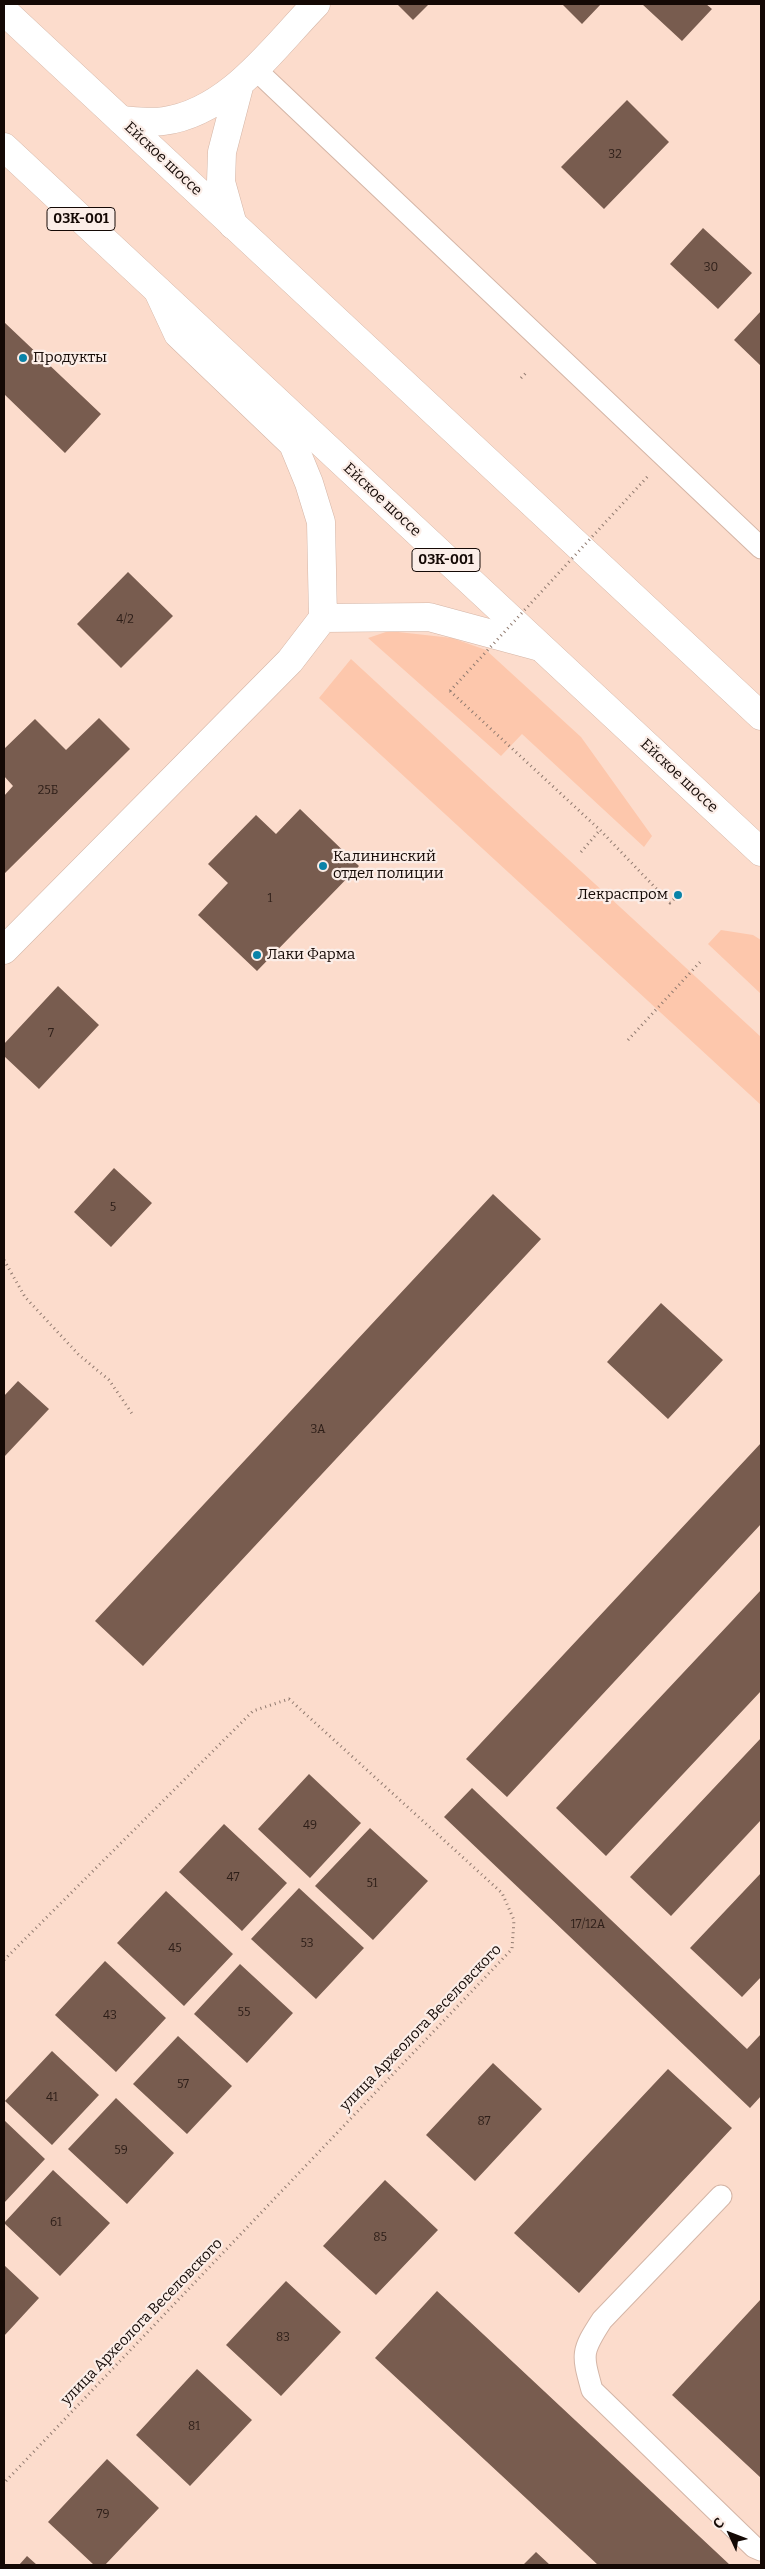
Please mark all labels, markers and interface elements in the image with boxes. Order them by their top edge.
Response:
street label: Ейское шоссе [120,118,206,200]
house number: 32 [608,148,622,162]
road number: 03К-001 [47,208,115,230]
house number: 30 [704,261,718,275]
place label: Продукты [33,349,107,367]
marker: Продукты [17,352,29,364]
street label: Ейское шоссе [339,459,425,541]
road number: 03К-001 [412,548,480,572]
house number: 4/2 [116,613,134,627]
street label: Ейское шоссе [636,735,722,817]
house number: 25Б [38,784,58,798]
place label: Калининский отдел полиции [333,848,444,883]
marker: Калининский отдел полиции [317,860,329,872]
place label: Лекраспром [578,886,668,904]
marker: Лекраспром [672,889,684,901]
house number: 1 [268,892,272,906]
place label: Лаки Фарма [267,946,355,964]
marker: Лаки Фарма [251,949,263,961]
house number: 7 [48,1027,54,1041]
house number: 5 [110,1201,116,1215]
house number: 3А [311,1423,325,1437]
house number: 49 [303,1819,317,1833]
house number: 47 [227,1871,239,1885]
house number: 51 [366,1877,378,1891]
house number: 17/12А [571,1918,605,1932]
house number: 53 [301,1937,313,1951]
street label: улица Археолога Веселовского [337,1941,505,2115]
house number: 45 [168,1942,182,1956]
house number: 55 [238,2006,250,2020]
house number: 43 [103,2009,117,2023]
house number: 57 [177,2078,189,2092]
house number: 41 [46,2091,58,2105]
house number: 87 [477,2115,491,2129]
house number: 59 [114,2144,128,2158]
house number: 61 [50,2216,62,2230]
house number: 85 [373,2231,387,2245]
street label: улица Археолога Веселовского [58,2235,226,2409]
house number: 83 [276,2331,290,2345]
house number: 81 [188,2420,200,2434]
house number: 79 [97,2508,109,2522]
north arrow [705,2509,755,2559]
text: С [709,2514,728,2532]

